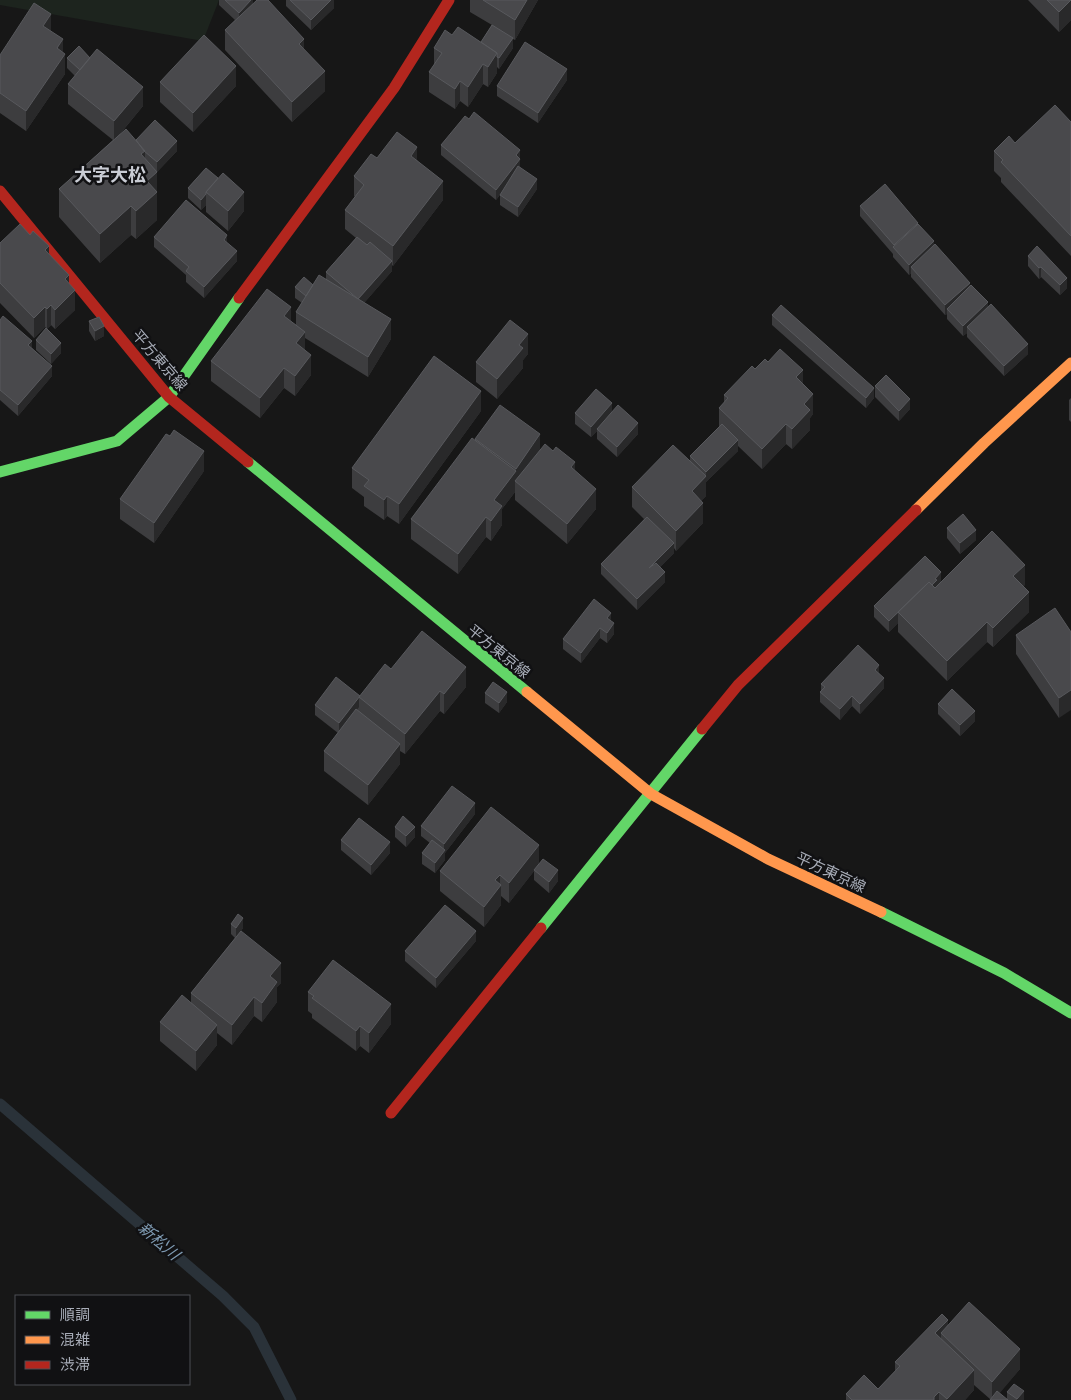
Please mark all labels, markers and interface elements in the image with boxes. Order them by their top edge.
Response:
district label: 大字大松 [74,162,146,187]
street label: 平方東京線 [127,325,193,395]
street label: 平方東京線 [463,619,535,683]
street label: 平方東京線 [793,847,869,897]
water label: 新松川 [133,1217,186,1267]
legend [15,1295,190,1385]
text: 順調 [60,1304,90,1325]
text: 混雑 [60,1329,90,1350]
text: 渋滞 [60,1354,90,1375]

